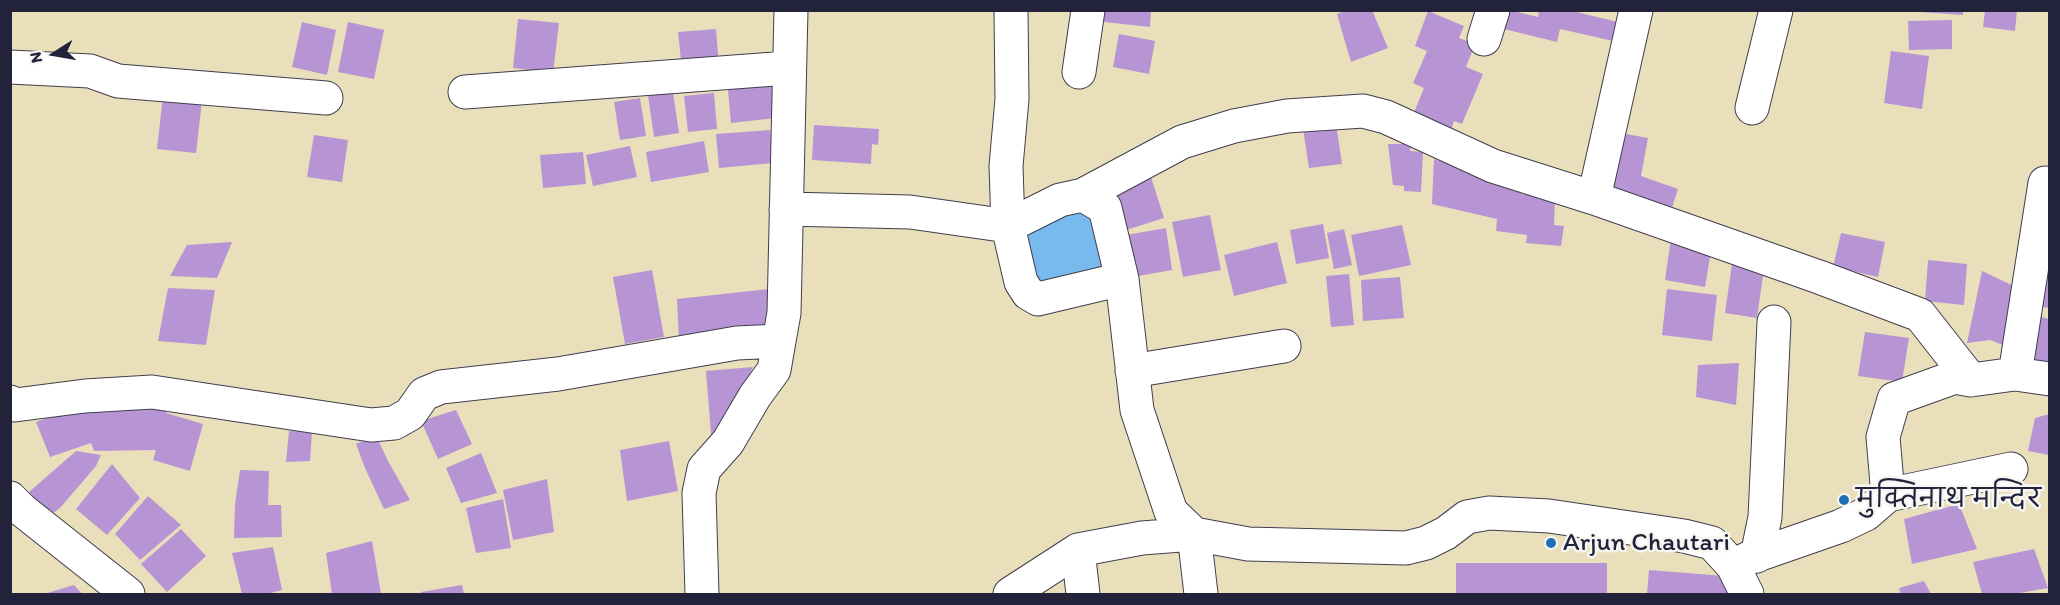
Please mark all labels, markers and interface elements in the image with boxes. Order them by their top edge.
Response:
north arrow [24,24,84,84]
text: N [25,50,46,65]
place label: मुक्तिनाथ मन्दिर [1856,484,2041,516]
marker: मुक्तिनाथ मन्दिर [1837,493,1851,507]
place label: Arjun Chautari [1563,527,1730,559]
marker: Arjun Chautari [1544,536,1558,550]

